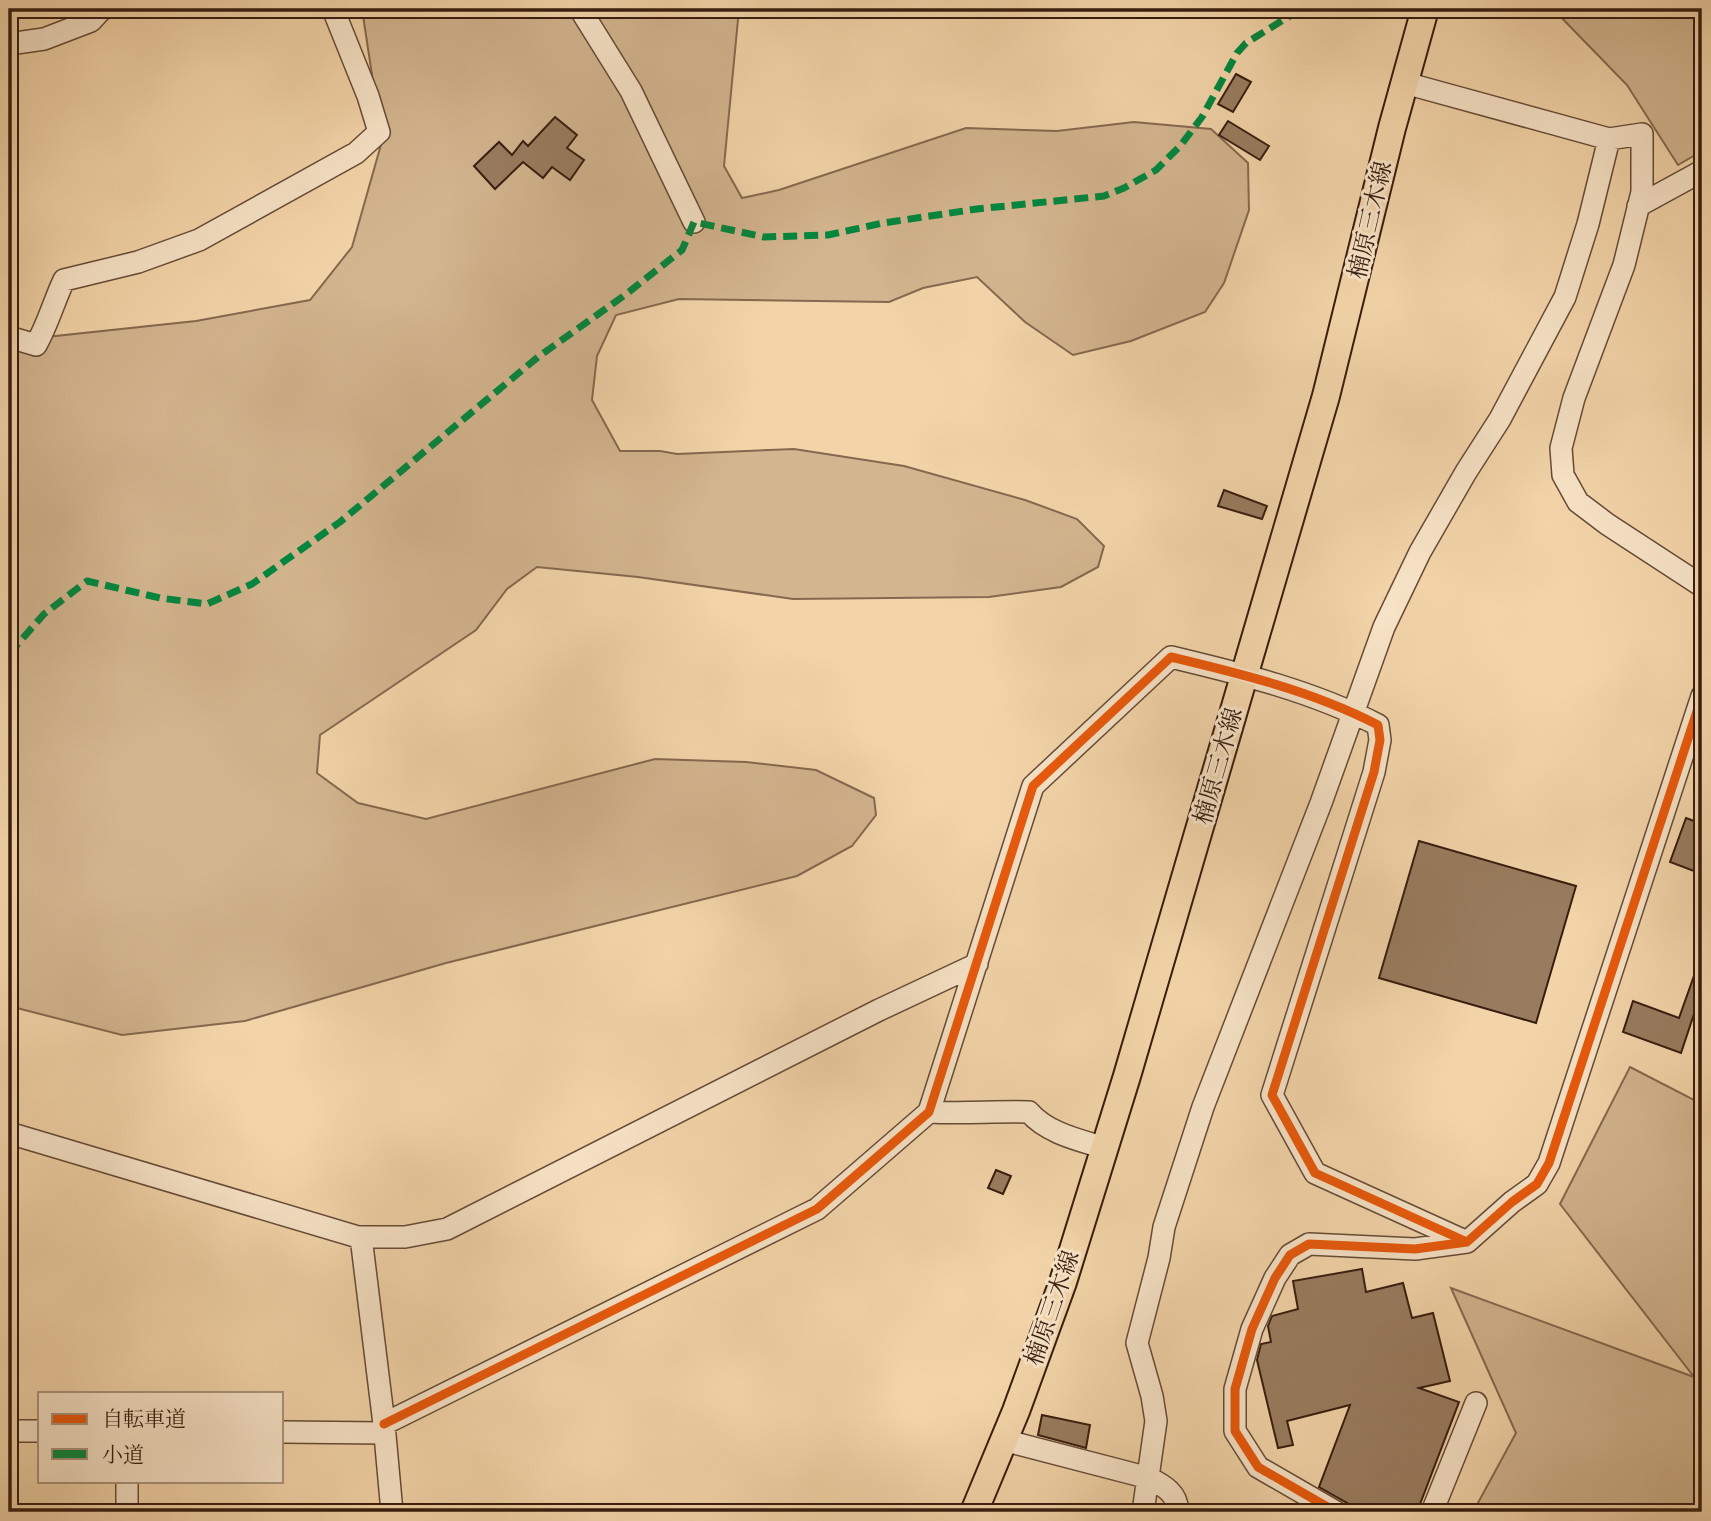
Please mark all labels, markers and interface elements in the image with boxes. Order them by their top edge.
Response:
street label: 楠原三木線 [1342,158,1398,282]
street label: 楠原三木線 [1187,704,1249,828]
street label: 楠原三木線 [1018,1246,1086,1370]
legend [38,1392,284,1482]
text: 自転車道 [102,1406,186,1432]
text: 小道 [102,1442,144,1468]

